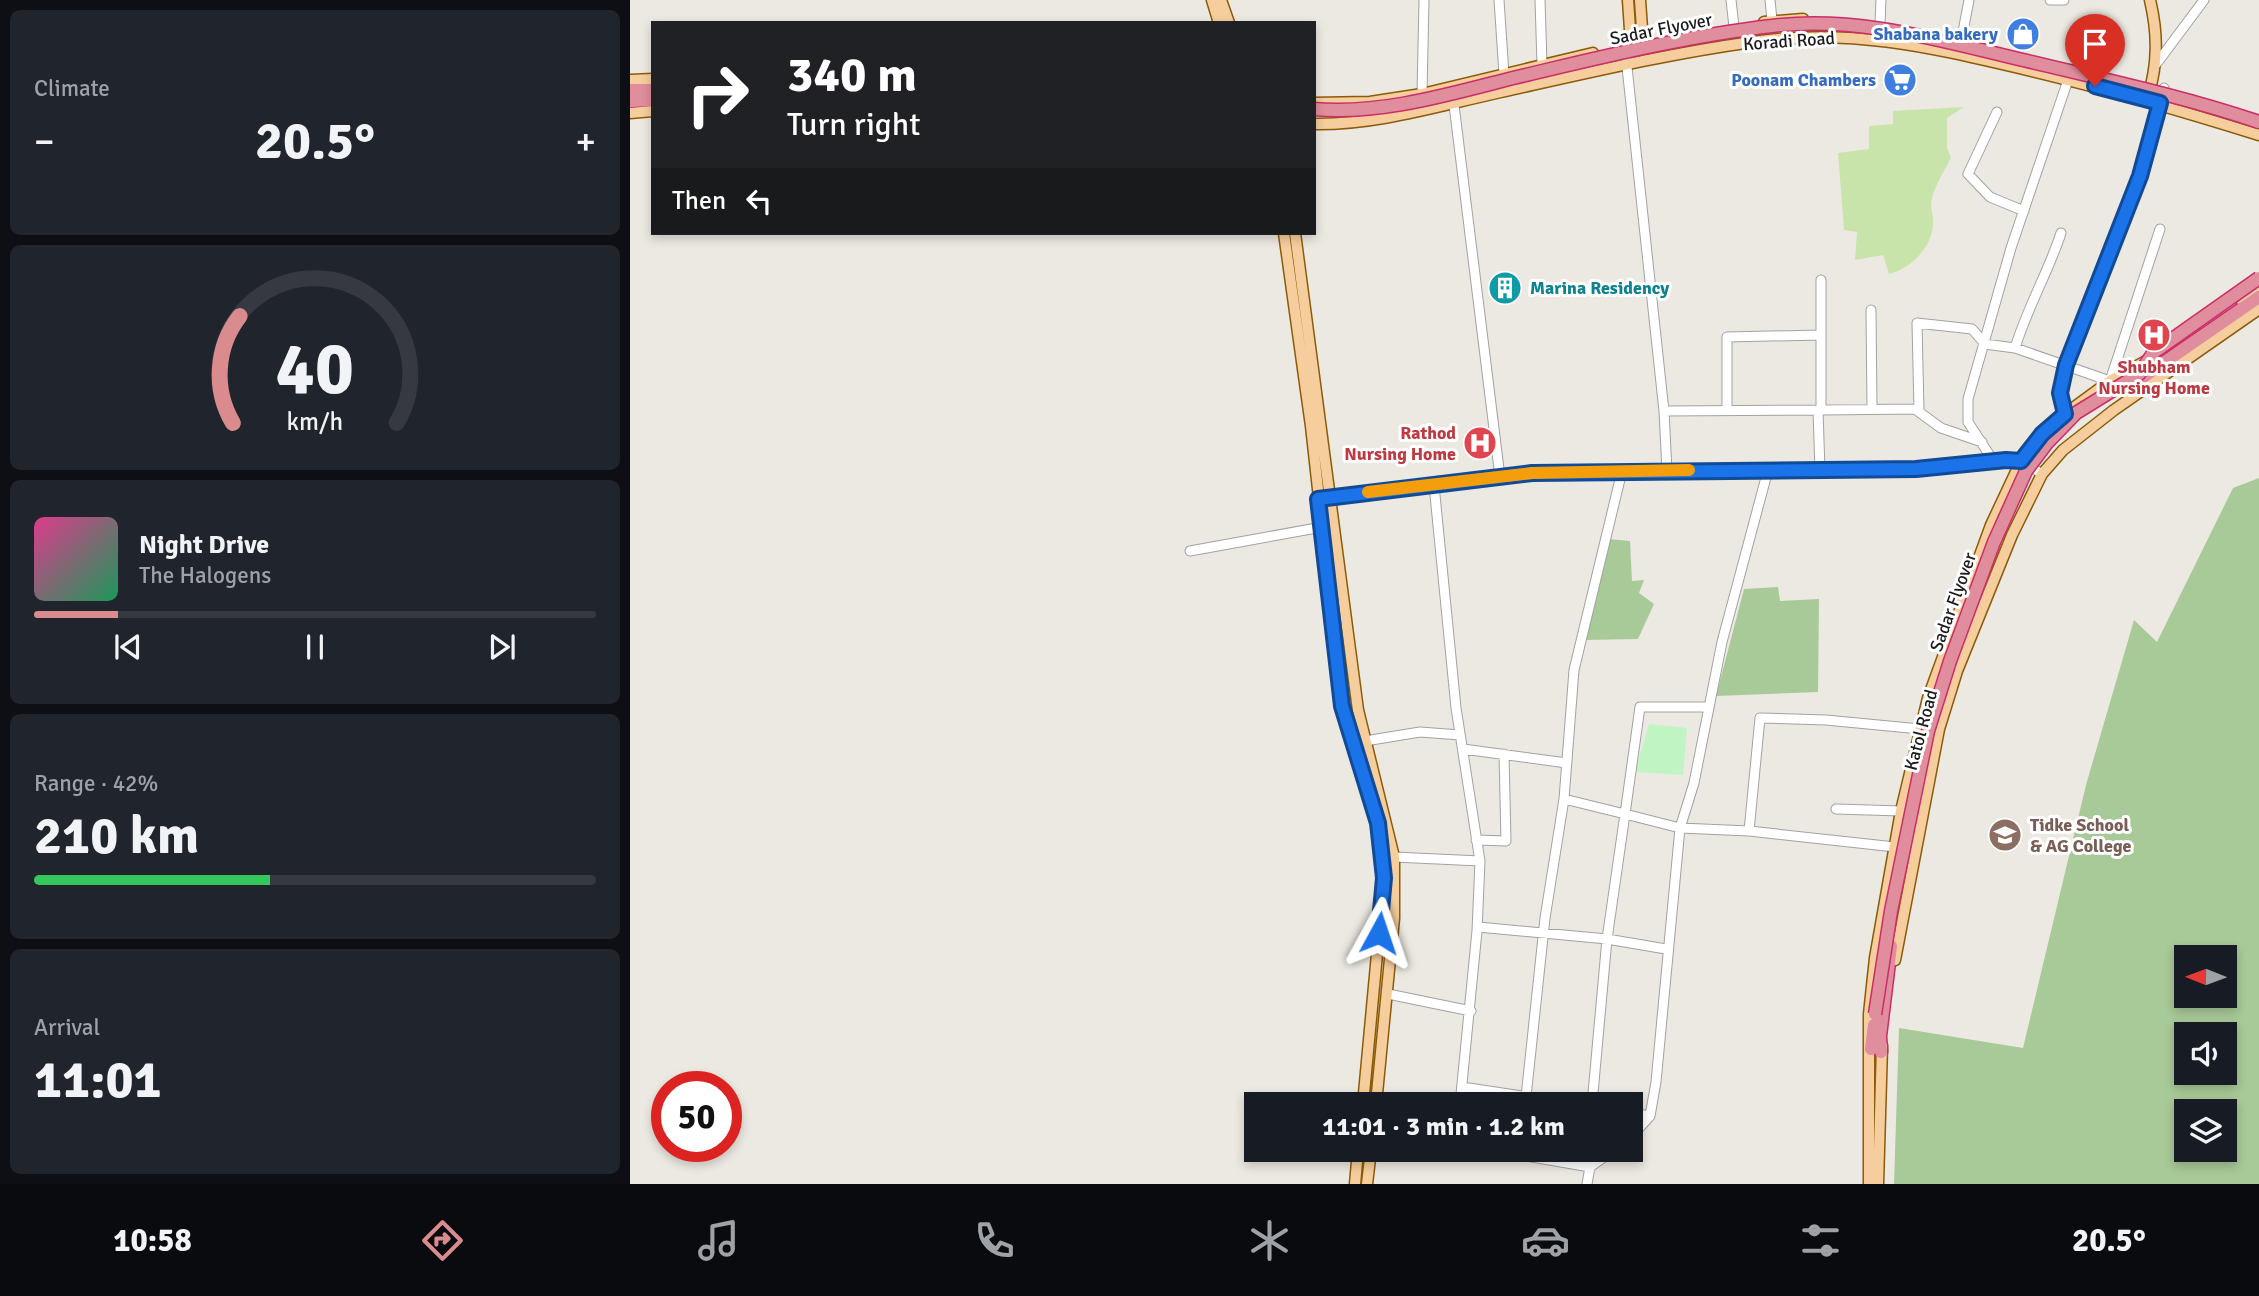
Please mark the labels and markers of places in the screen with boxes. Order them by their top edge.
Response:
pin [2065,14,2125,86]
shop icon: Shabana bakery [2004,15,2042,53]
place label: Shabana bakery [1873,23,1998,45]
supermarket icon: Poonam Chambers [1881,61,1919,99]
place label: Poonam Chambers [1731,69,1876,91]
building icon: Marina Residency [1486,269,1524,307]
place label: Marina Residency [1530,277,1669,299]
hospital icon: Shubham Nursing Home [2135,316,2173,354]
place label: Shubham Nursing Home [2098,356,2210,399]
place label: Rathod Nursing Home [1344,422,1456,465]
hospital icon: Rathod Nursing Home [1461,424,1499,462]
place label: Tidke School & AG College [2030,814,2132,857]
school or university icon: Tidke School & AG College [1986,816,2024,854]

